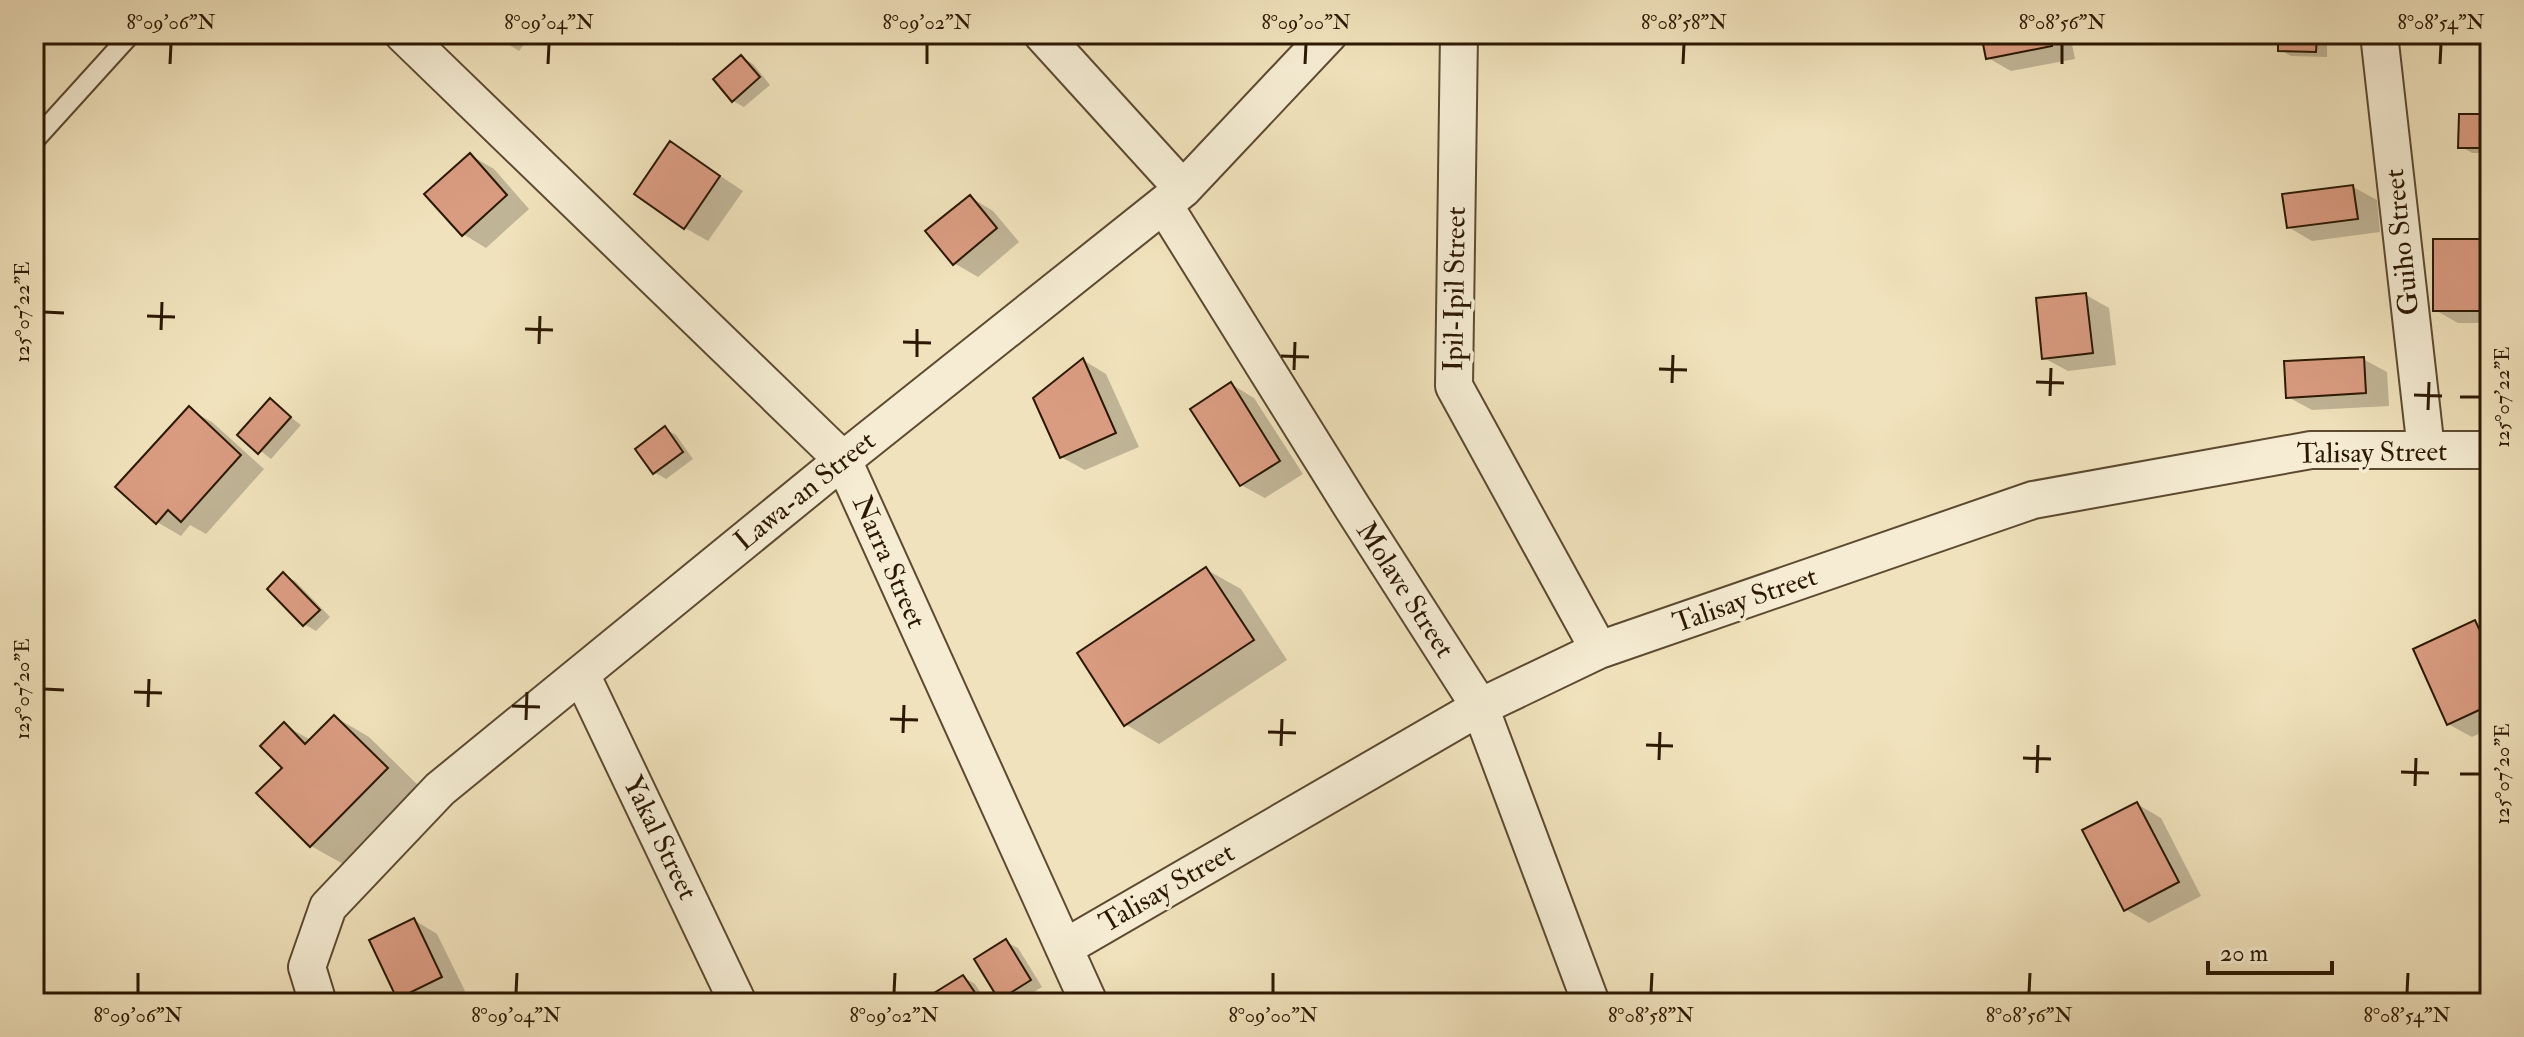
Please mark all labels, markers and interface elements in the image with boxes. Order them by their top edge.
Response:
text: 8°09'06"N [126,10,216,35]
text: 8°09'04"N [504,10,594,35]
text: 8°09'02"N [882,10,972,35]
text: 8°09'00"N [1261,10,1351,35]
text: 8°08'58"N [1641,10,1727,35]
text: 8°08'56"N [2019,10,2105,35]
text: 8°08'54"N [2398,10,2485,35]
street label: Guiho Street [2377,167,2427,317]
street label: Ipil-Ipil Street [1436,206,1474,372]
text: 125°07'22"E [10,261,35,363]
text: 125°07'22"E [2490,346,2515,448]
street label: Lawa-an Street [727,423,883,559]
street label: Talisay Street [2297,434,2447,472]
street label: Narra Street [844,490,934,634]
street label: Molave Street [1348,515,1462,665]
street label: Talisay Street [1668,559,1822,641]
text: 125°07'20"E [10,638,35,740]
text: 125°07'20"E [2490,723,2515,825]
street label: Yakal Street [615,770,705,906]
street label: Talisay Street [1093,835,1241,941]
scale bar [2208,925,2332,975]
text: 20 m [2220,938,2269,969]
text: 8°09'06"N [93,1003,183,1028]
text: 8°09'04"N [471,1003,561,1028]
text: 8°09'02"N [849,1003,939,1028]
text: 8°09'00"N [1228,1003,1318,1028]
text: 8°08'58"N [1608,1003,1694,1028]
text: 8°08'56"N [1986,1003,2072,1028]
text: 8°08'54"N [2364,1003,2451,1028]

